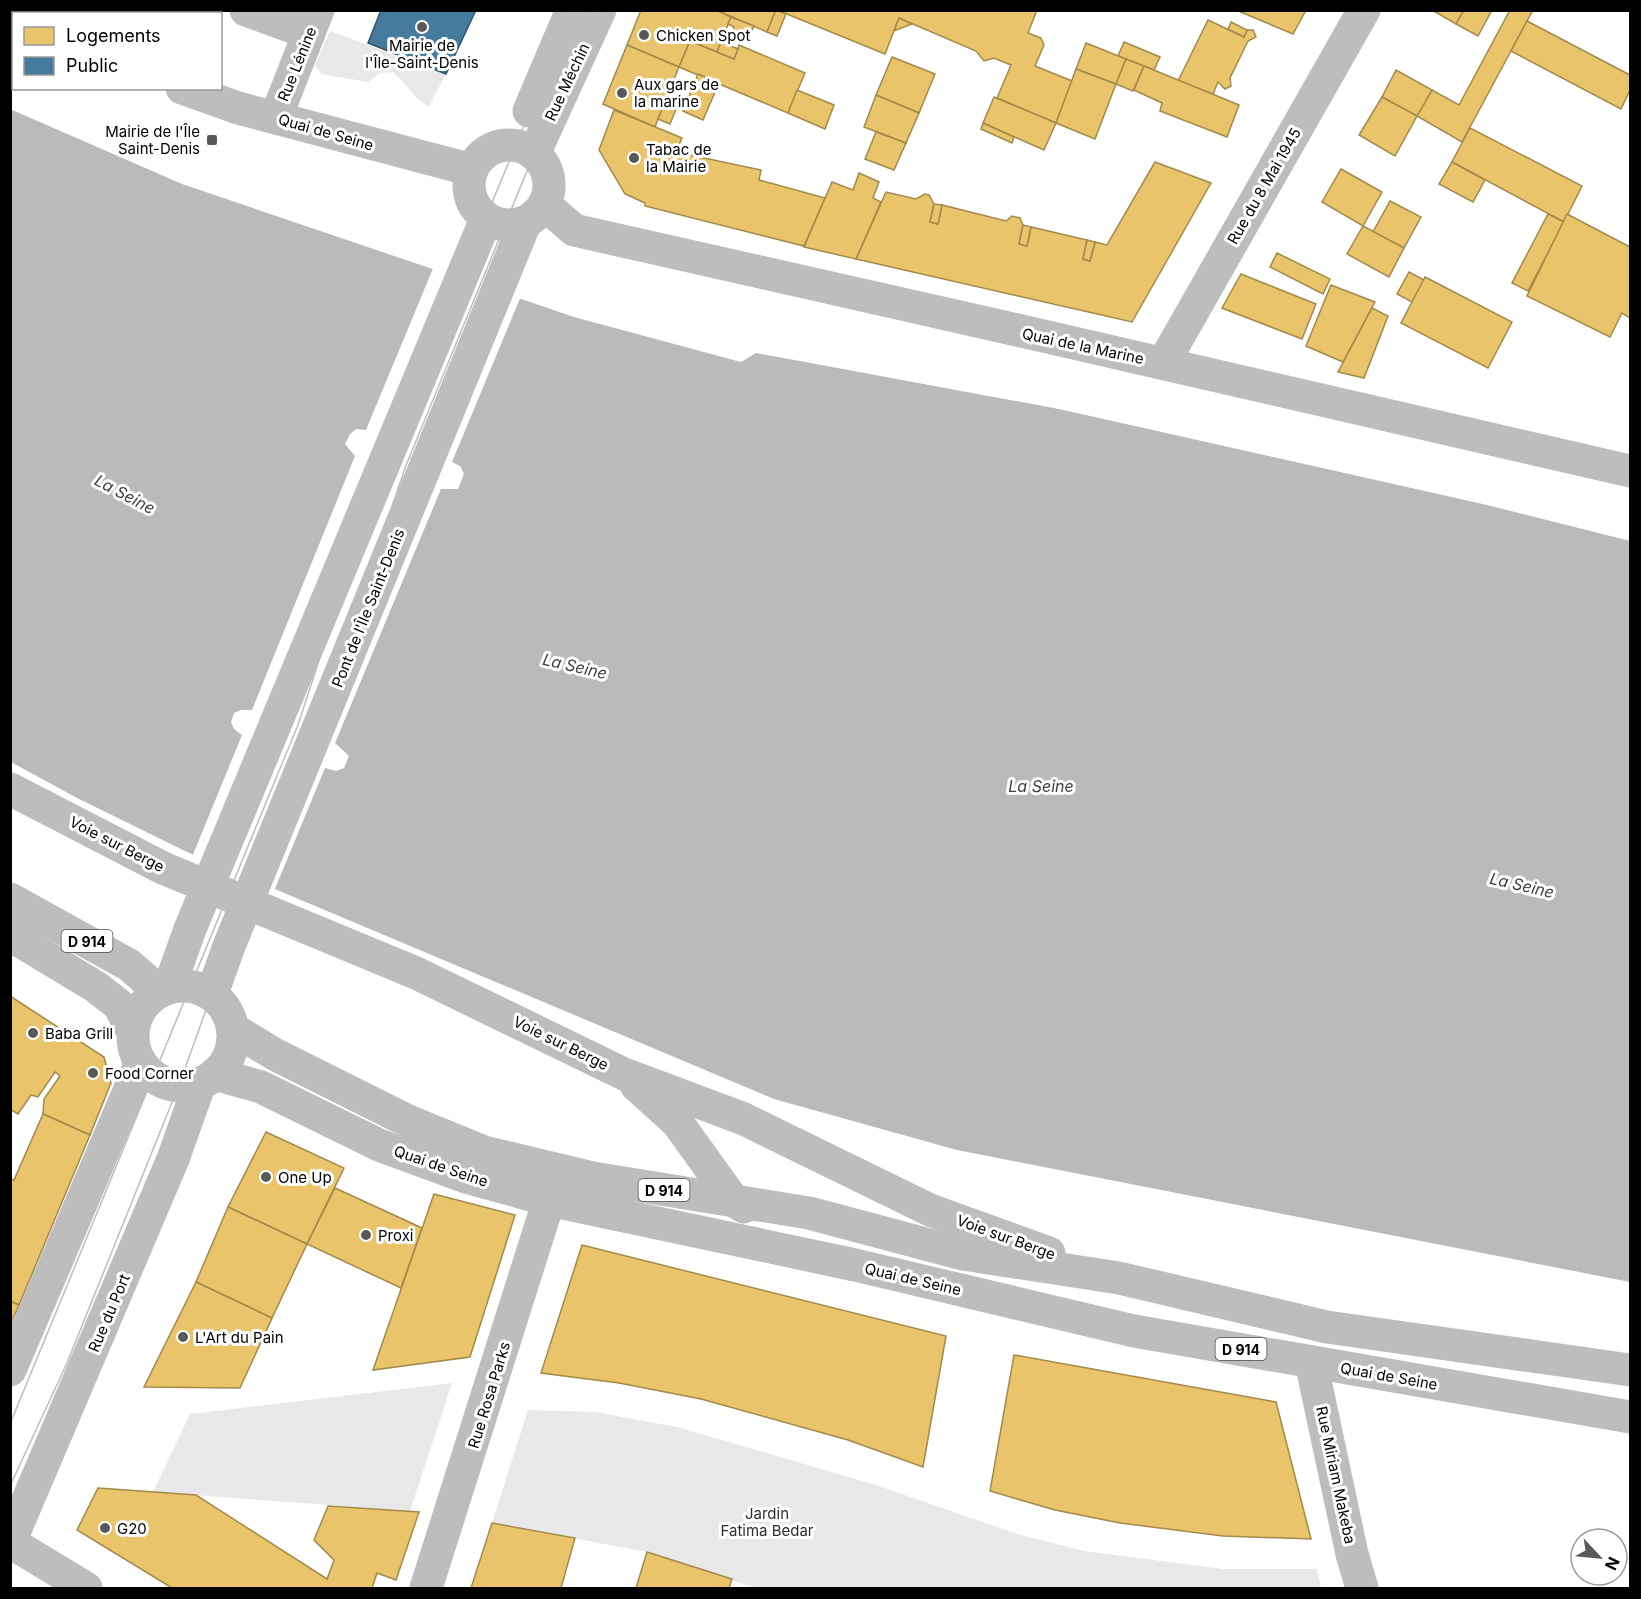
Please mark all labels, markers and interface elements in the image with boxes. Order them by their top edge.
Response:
legend [12,12,222,90]
marker: Mairie de l'Île-Saint-Denis [415,20,429,34]
street label: Rue Lénine [273,24,321,104]
text: Logements [66,25,161,46]
place label: Chicken Spot [656,26,751,45]
marker: Chicken Spot [637,28,651,42]
place label: Mairie de l'Île-Saint-Denis [365,36,479,72]
street label: Rue Méchin [541,40,593,124]
text: Public [66,55,118,76]
place label: Aux gars de la marine [634,75,719,111]
marker: Aux gars de la marine [615,86,629,100]
street label: Quai de Seine [276,109,376,155]
place label: Mairie de l'Île Saint-Denis [105,122,200,158]
street label: Rue du 8 Mai 1945 [1223,124,1305,248]
marker: Mairie de l'Île Saint-Denis [205,133,219,147]
place label: Tabac de la Mairie [646,140,711,176]
marker: Tabac de la Mairie [627,151,641,165]
street label: Quai de la Marine [1020,324,1146,368]
water label: La Seine [91,470,159,518]
street label: Pont de l'Île Saint-Denis [327,526,409,690]
water label: La Seine [541,649,609,683]
water label: La Seine [1008,776,1074,796]
street label: Voie sur Berge [66,812,168,876]
water label: La Seine [1488,868,1556,902]
road number: D 914 [62,930,112,952]
street label: Voie sur Berge [510,1012,612,1074]
place label: Baba Grill [45,1024,113,1043]
marker: Baba Grill [26,1026,40,1040]
place label: Food Corner [105,1064,194,1083]
marker: Food Corner [86,1066,100,1080]
street label: Quai de Seine [391,1141,491,1191]
place label: One Up [278,1168,332,1187]
marker: One Up [259,1170,273,1184]
road number: D 914 [638,1179,690,1201]
street label: Voie sur Berge [954,1210,1058,1264]
place label: Proxi [378,1226,413,1245]
marker: Proxi [359,1228,373,1242]
street label: Quai de Seine [863,1259,963,1299]
street label: Rue du Port [84,1271,134,1355]
place label: L'Art du Pain [195,1328,284,1347]
marker: L'Art du Pain [176,1330,190,1344]
road number: D 914 [1216,1338,1266,1360]
street label: Rue Rosa Parks [464,1339,514,1451]
street label: Quai de Seine [1339,1358,1439,1394]
street label: Rue Miriam Makeba [1312,1404,1360,1546]
park label: Jardin Fatima Bedar [720,1504,814,1540]
place label: G20 [117,1519,147,1538]
marker: G20 [98,1521,112,1535]
north arrow [1569,1527,1629,1587]
text: N [1601,1554,1624,1573]

